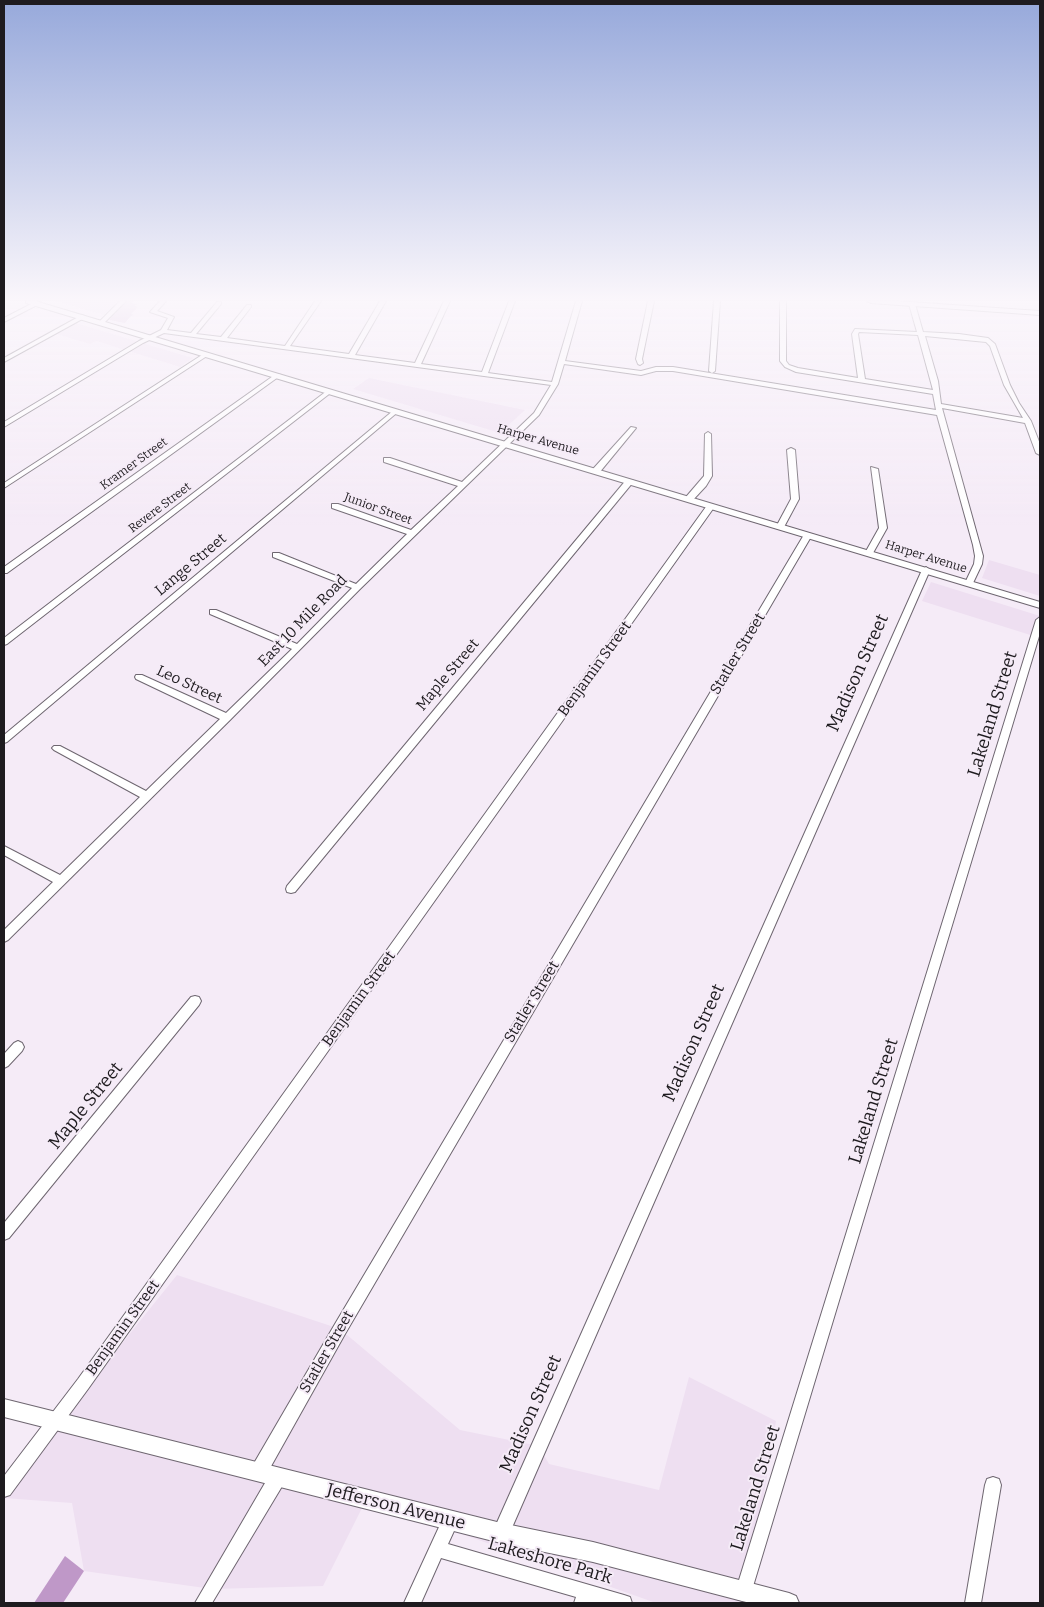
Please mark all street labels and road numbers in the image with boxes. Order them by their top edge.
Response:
street label: Harper Avenue [495,421,581,459]
street label: Kramer Street [98,435,170,493]
street label: Revere Street [126,480,194,536]
street label: Junior Street [342,490,414,528]
street label: Lange Street [152,530,230,600]
street label: Harper Avenue [883,538,969,576]
street label: East 10 Mile Road [255,572,351,670]
street label: Statler Street [707,610,769,698]
street label: Madison Street [822,611,894,735]
street label: Benjamin Street [554,618,636,720]
street label: Maple Street [413,635,483,715]
street label: Lakeland Street [964,649,1022,779]
street label: Leo Street [153,662,225,708]
street label: Benjamin Street [318,948,400,1050]
street label: Statler Street [501,958,563,1046]
street label: Madison Street [658,981,730,1105]
street label: Lakeland Street [845,1036,903,1166]
street label: Maple Street [44,1058,128,1154]
street label: Benjamin Street [82,1277,164,1379]
street label: Statler Street [296,1308,358,1396]
street label: Madison Street [495,1352,567,1476]
street label: Lakeland Street [727,1423,785,1553]
street label: Jefferson Avenue [324,1479,468,1535]
street label: Lakeshore Park [485,1533,615,1589]

